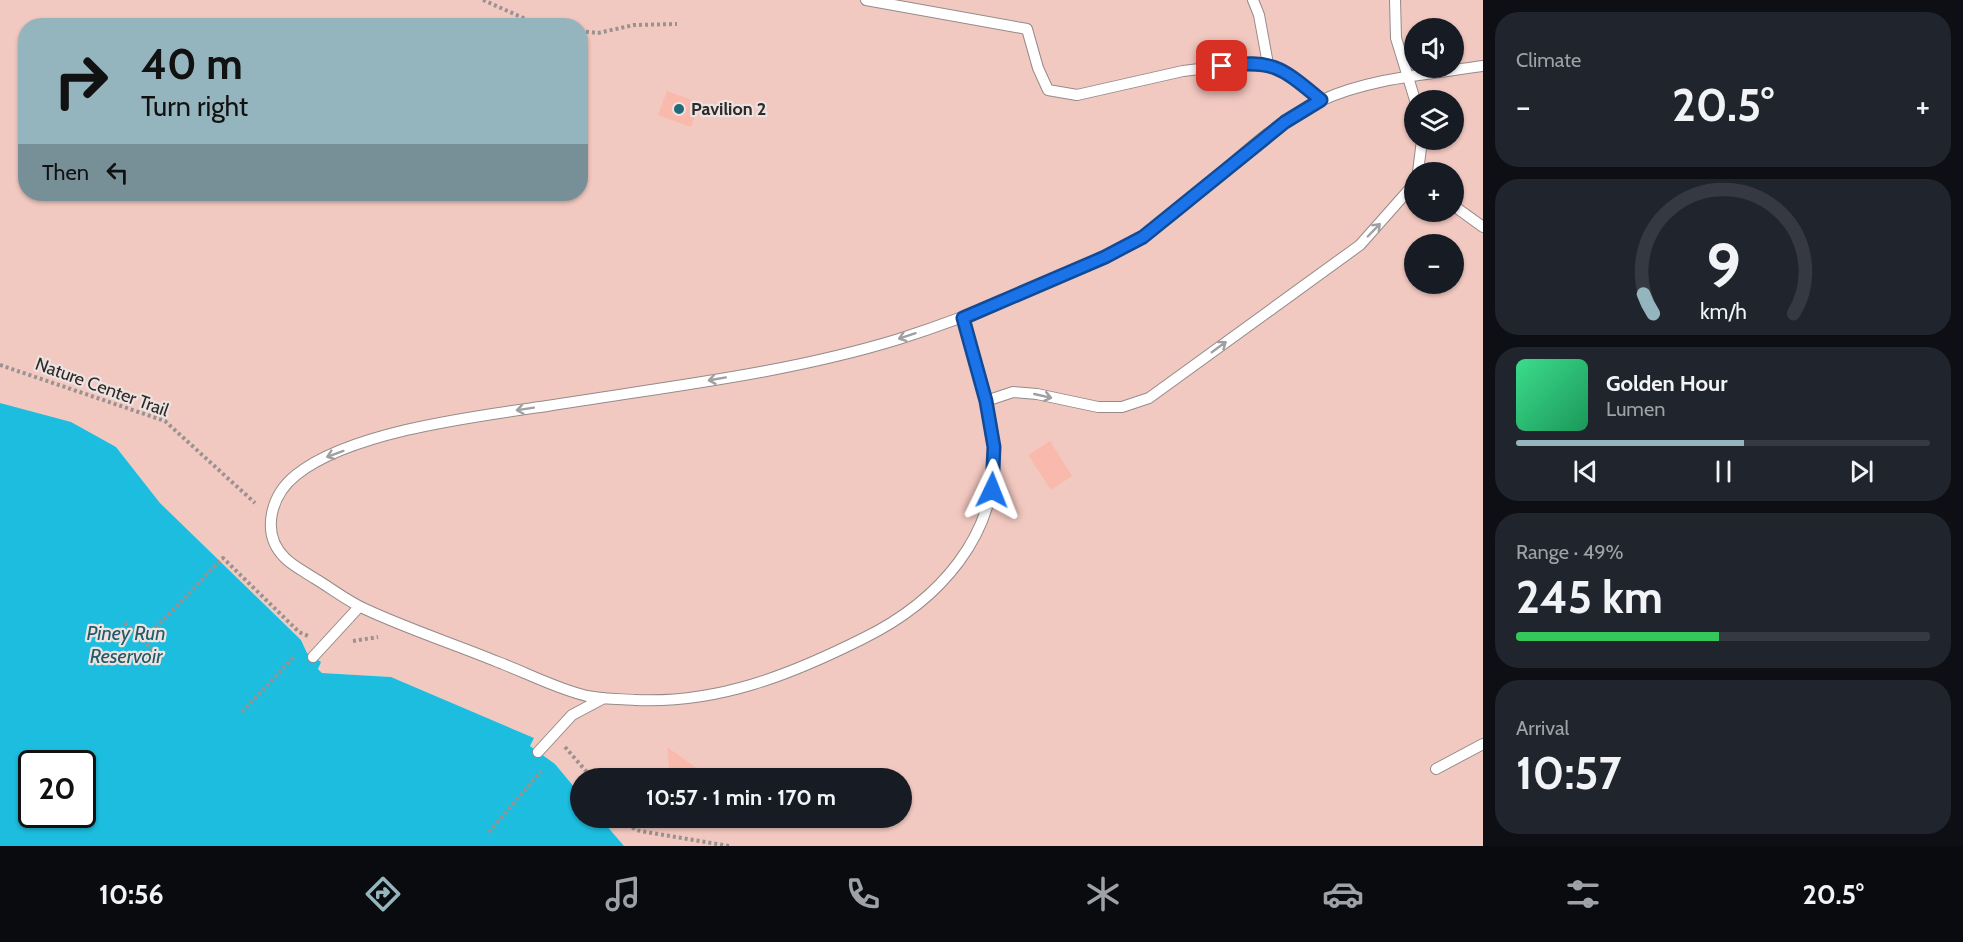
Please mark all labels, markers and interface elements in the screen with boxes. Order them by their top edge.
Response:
map controls [1404,18,1464,294]
button: sound [1404,18,1464,78]
text: 40 m [141,38,243,90]
pin [1196,40,1247,91]
icon: right [42,42,120,120]
text: Climate [1516,48,1581,72]
icon: arrive [1205,49,1238,82]
text: 20.5° [1672,78,1774,132]
text: − [1516,86,1531,126]
text: + [1915,86,1930,126]
text: Turn right [141,90,248,123]
button: layers [1404,90,1464,150]
place label: Pavilion 2 [691,98,766,120]
marker: Pavilion 2 [672,102,686,116]
icon: left [101,156,134,189]
text: Then [42,159,89,186]
button: + [1404,162,1464,222]
one-way arrow [1367,222,1382,237]
text: 9 [1705,228,1741,304]
button: − [1404,234,1464,294]
text: km/h [1700,298,1746,324]
one-way arrow [898,331,917,342]
one-way arrow [1210,341,1226,353]
street label: Nature Center Trail [32,353,172,422]
text: Golden Hour [1606,370,1727,397]
one-way arrow [708,374,728,385]
one-way arrow [1033,391,1052,403]
text: Lumen [1606,397,1665,421]
one-way arrow [515,404,535,415]
one-way arrow [327,449,345,460]
icon: previous [1569,455,1602,488]
icon: pause [1707,455,1740,488]
icon: next [1845,455,1878,488]
position arrow [960,458,1024,522]
text: Range · 49% [1516,540,1624,564]
text: 245 km [1516,570,1663,624]
water label: Piney Run Reservoir [87,621,165,668]
text: Arrival [1516,716,1569,740]
text: 10:57 [1516,746,1621,800]
speed limit sign: 20 [18,750,96,828]
text: 10:57 · 1 min · 170 m [646,784,836,811]
icon: directions [362,873,404,915]
icon: music [602,873,644,915]
icon: phone [842,873,884,915]
icon: climate [1082,873,1124,915]
icon: car [1322,873,1364,915]
icon: filters [1562,873,1604,915]
text: 10:56 [99,878,164,911]
text: 20.5° [1803,878,1864,911]

